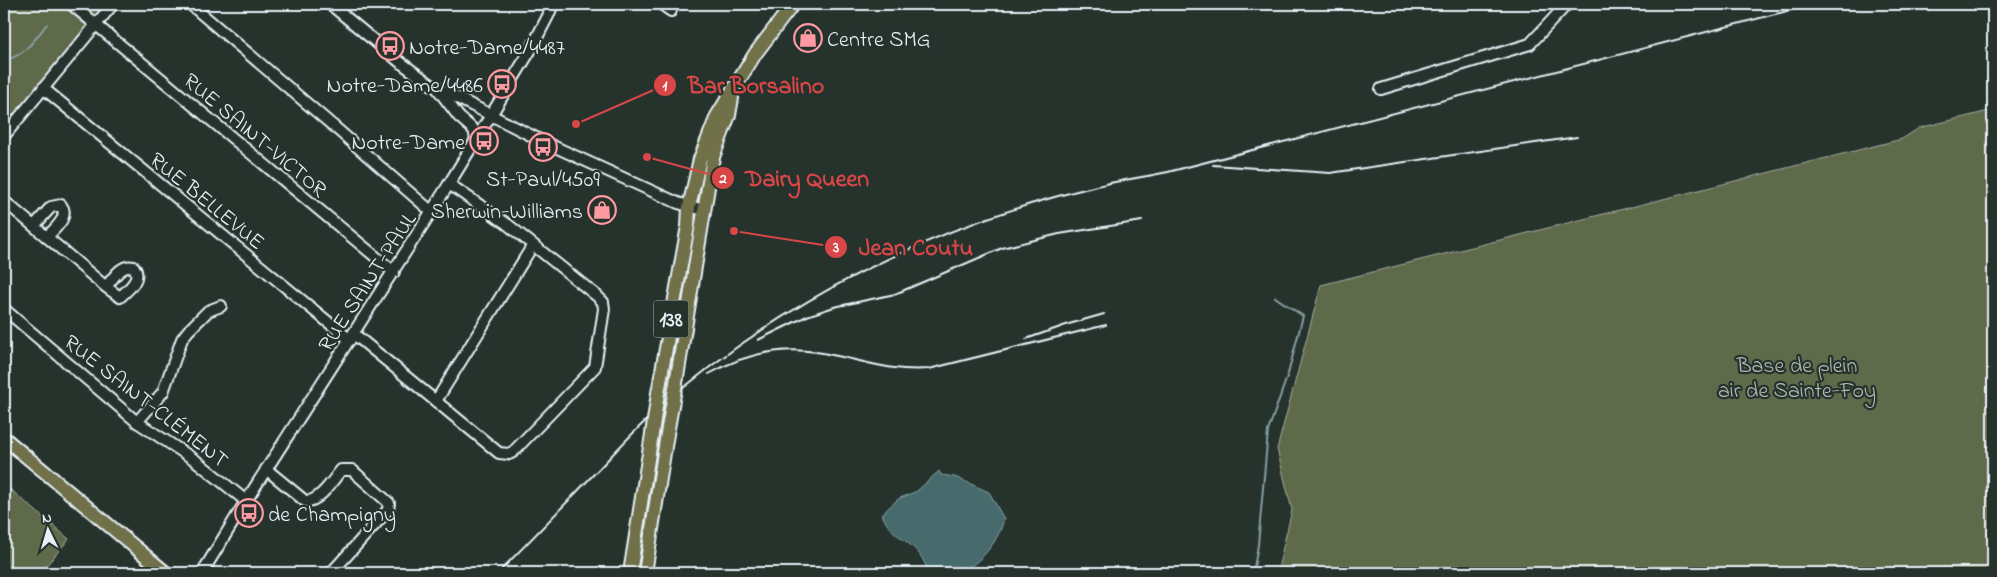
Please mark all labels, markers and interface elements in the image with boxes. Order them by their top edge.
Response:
shop icon: Centre SMG [793,23,823,53]
place label: Centre SMG [827,25,931,57]
bus stop icon: Notre-Dame/4487 [375,31,405,61]
place label: Notre-Dame/4487 [409,33,565,65]
callout: Bar Borsalino [653,66,834,105]
street label: RUE SAINT-VICTOR [175,67,334,207]
bus stop icon: Notre-Dame/4486 [487,69,517,99]
text: Bar Borsalino [687,70,824,105]
place label: Notre-Dame/4486 [327,71,483,103]
text: 1 [663,75,668,97]
bus stop icon: Notre-Dame [469,126,499,156]
place label: Notre-Dame [351,128,465,160]
bus stop icon: St-Paul/4509 [528,132,558,162]
street label: RUE BELLEVUE [142,146,271,259]
callout: Dairy Queen [710,158,879,197]
text: Dairy Queen [744,163,869,199]
place label: St-Paul/4509 [486,165,600,197]
text: 2 [718,168,727,190]
shop icon: Sherwin-Williams [587,195,617,225]
place label: Sherwin-Williams [431,197,583,229]
street label: RUE SAINT-PAUL [311,206,426,359]
callout: Jean Coutu [824,227,983,266]
text: Jean Coutu [859,232,973,267]
text: 3 [832,237,839,259]
road number: 138 [654,300,688,338]
street label: RUE SAINT-CLÉMENT [56,328,235,477]
park label: Base de plein air de Sainte-Foy [1718,351,1876,409]
bus stop icon: de Champigny [234,498,264,528]
place label: de Champigny [268,500,396,533]
north arrow [22,504,72,554]
text: N [41,508,53,529]

